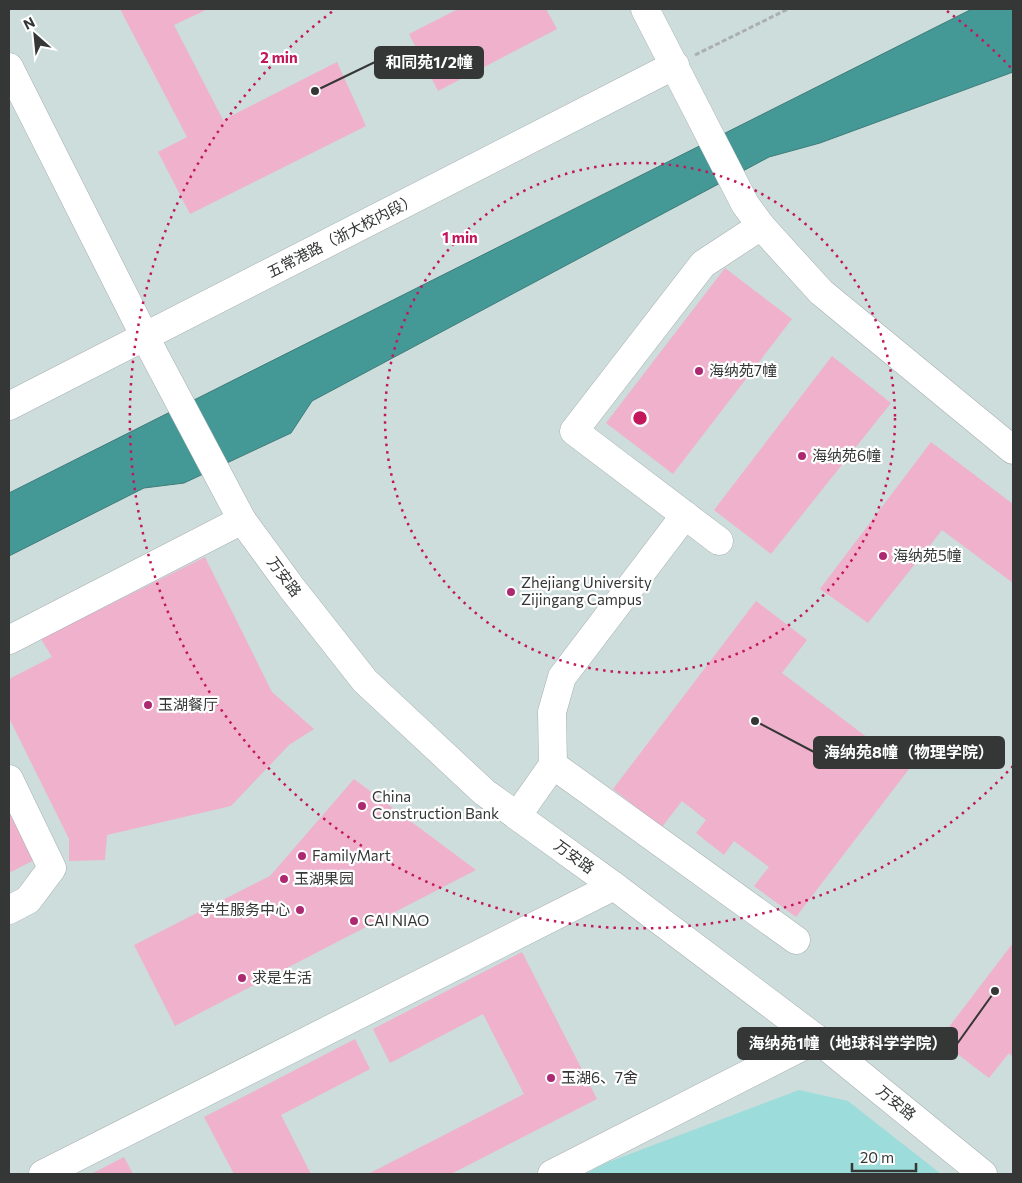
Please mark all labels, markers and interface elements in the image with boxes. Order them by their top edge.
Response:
north arrow [10,10,60,60]
text: N [20,13,37,33]
callout: 和同苑1/2幢 [375,47,483,78]
text: 2 min [260,48,298,66]
text: 和同苑1/2幢 [385,52,473,71]
street label: 五常港路（浙大校内段） [264,190,419,281]
text: 1 min [442,228,478,246]
place label: 海纳苑7幢 [709,361,777,379]
marker: 海纳苑7幢 [693,365,705,377]
centre of rings [631,409,649,427]
place label: 海纳苑6幢 [812,446,881,464]
marker: 海纳苑6幢 [796,450,808,462]
place label: 海纳苑5幢 [893,546,962,564]
marker: 海纳苑5幢 [877,550,889,562]
street label: 万安路 [264,553,306,600]
place label: Zhejiang University Zijingang Campus [521,573,652,608]
marker: Zhejiang University Zijingang Campus [505,586,517,598]
place label: 玉湖餐厅 [158,695,218,713]
marker: 玉湖餐厅 [142,699,154,711]
callout: 海纳苑8幢（物理学院） [814,737,1004,768]
text: 海纳苑8幢（物理学院） [824,742,994,761]
place label: China Construction Bank [372,787,499,822]
marker: China Construction Bank [356,800,368,812]
street label: 万安路 [551,836,598,877]
place label: FamilyMart [312,846,391,864]
marker: FamilyMart [296,850,308,862]
place label: 玉湖果园 [294,869,354,887]
marker: 玉湖果园 [278,873,290,885]
place label: 学生服务中心 [200,900,290,918]
marker: 学生服务中心 [294,904,306,916]
place label: CAI NIAO [364,911,429,929]
marker: CAI NIAO [348,915,360,927]
place label: 求是生活 [252,968,312,986]
marker: 求是生活 [236,972,248,984]
callout: 海纳苑1幢（地球科学学院） [738,1028,957,1059]
text: 海纳苑1幢（地球科学学院） [748,1033,948,1052]
place label: 玉湖6、7舍 [561,1068,638,1086]
marker: 玉湖6、7舍 [545,1072,557,1084]
street label: 万安路 [873,1081,920,1123]
scale bar [852,1140,916,1172]
text: 20 m [860,1148,894,1166]

